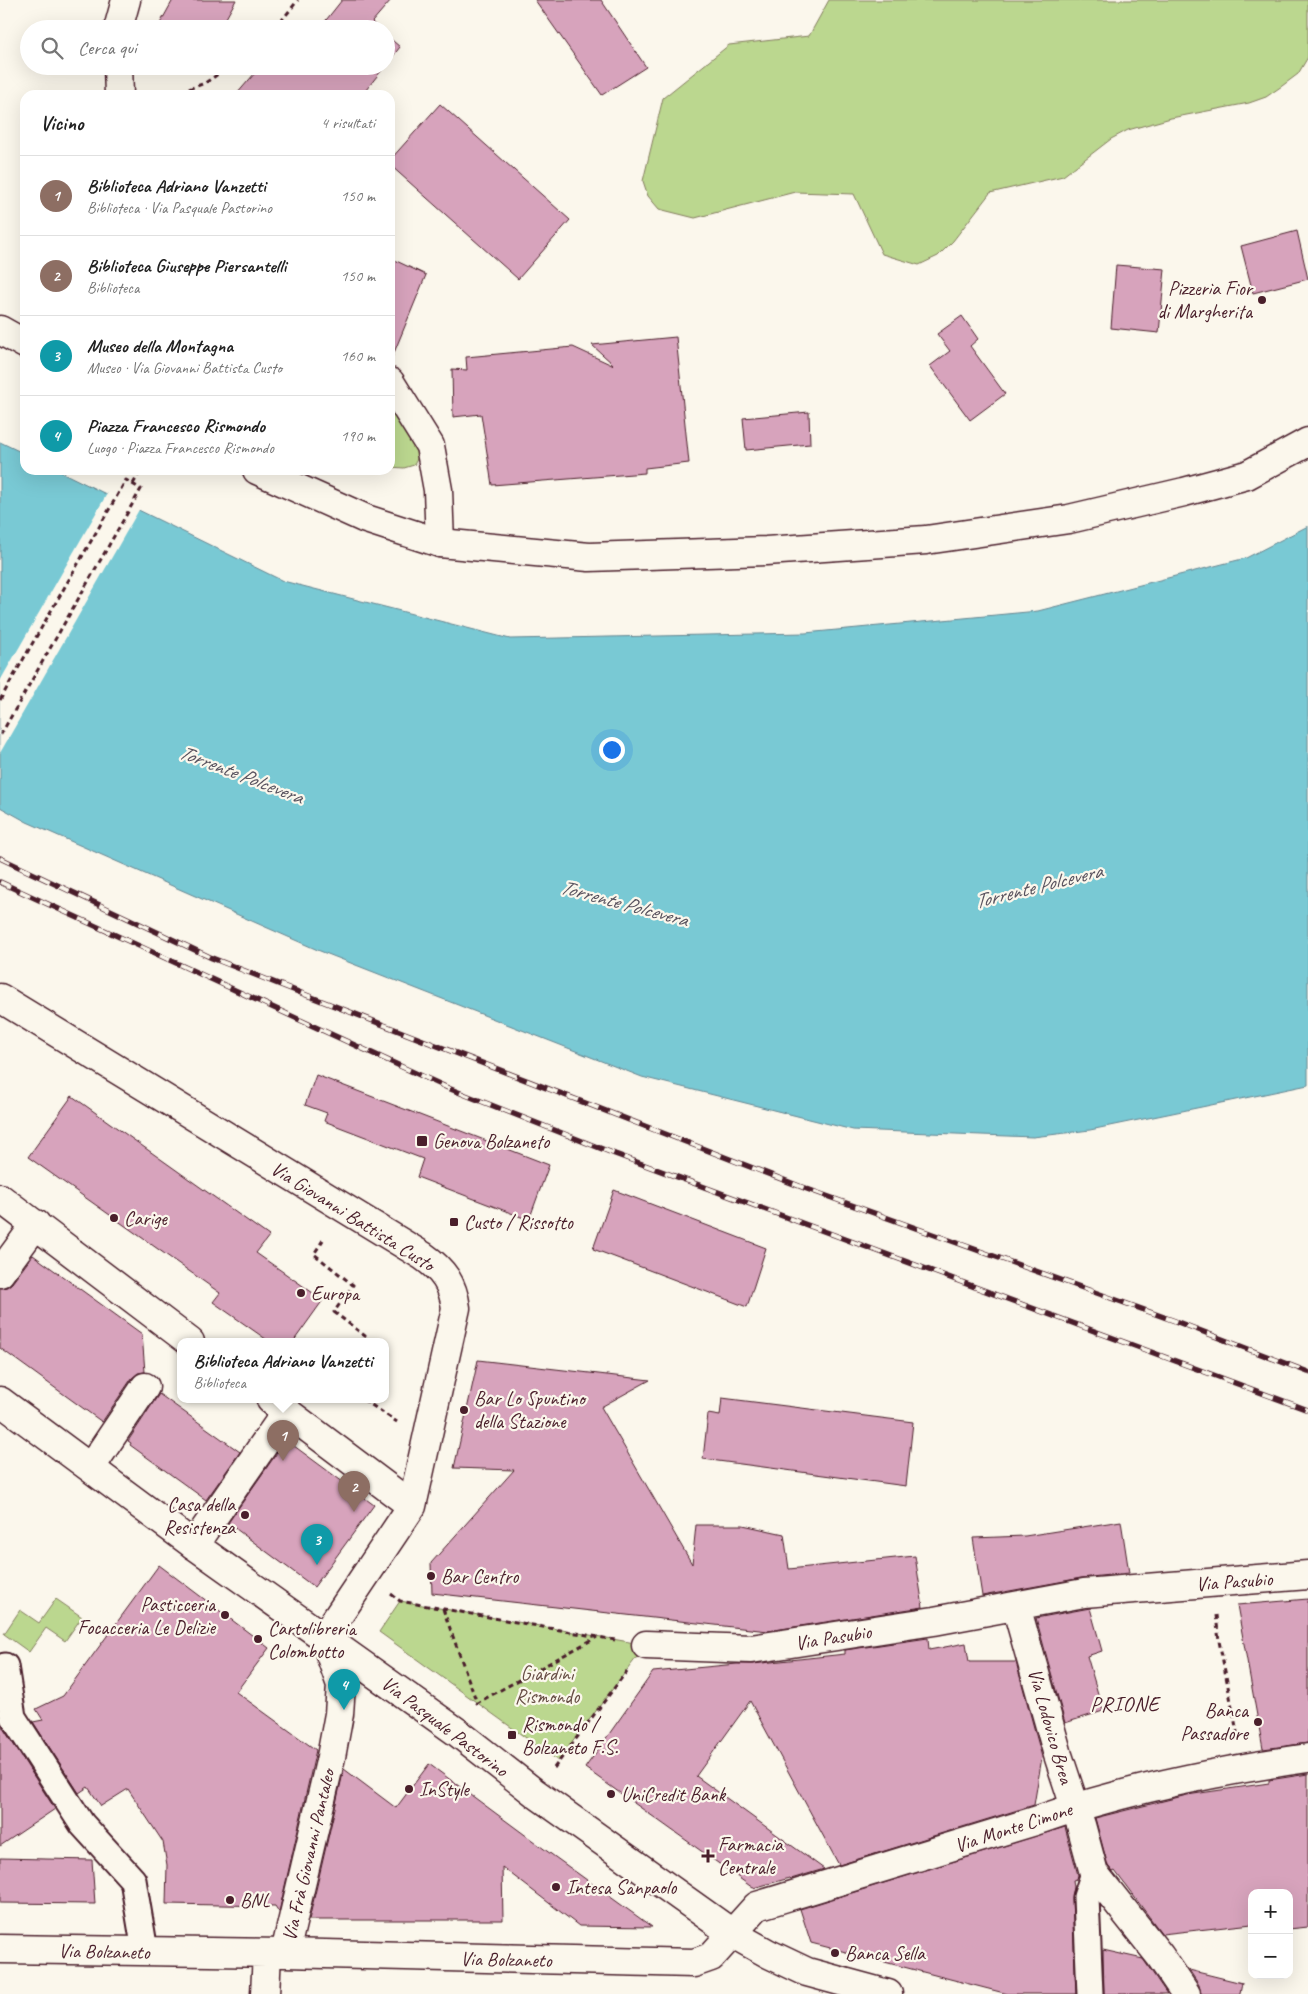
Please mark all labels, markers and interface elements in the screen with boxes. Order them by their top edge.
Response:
search box [20,20,395,75]
icon: search [38,34,66,62]
text: Cerca qui [78,36,137,60]
text: Vicino [40,110,83,136]
text: 4 risultati [321,113,375,133]
text: Biblioteca Adriano Vanzetti [87,174,266,198]
text: 1 [52,186,60,206]
text: 150 m [341,186,375,206]
text: Biblioteca · Via Pasquale Pastorino [87,198,272,218]
text: Biblioteca Giuseppe Piersantelli [87,254,286,278]
text: 2 [52,266,60,286]
text: 150 m [341,266,375,286]
place label: Pizzeria Fior di Margherita [1157,276,1254,324]
text: Biblioteca [87,278,139,298]
marker: Pizzeria Fior di Margherita [1256,294,1268,306]
text: Museo della Montagna [87,334,233,358]
text: 3 [52,346,60,366]
text: 160 m [341,346,375,366]
text: Museo · Via Giovanni Battista Custo [87,358,282,378]
text: Piazza Francesco Rismondo [87,414,265,438]
text: 4 [52,426,60,446]
text: 190 m [341,426,375,446]
text: Luogo · Piazza Francesco Rismondo [87,438,274,458]
your location [599,737,625,763]
water label: Torrente Polcevera [175,738,308,810]
water label: Torrente Polcevera [971,857,1106,914]
water label: Torrente Polcevera [558,874,692,933]
place label: Genova Bolzaneto [433,1129,550,1154]
marker: Genova Bolzaneto [415,1134,429,1148]
street label: Via Giovanni Battista Custo [266,1156,441,1278]
place label: Carige [124,1206,168,1231]
place label: Custo / Rissotto [464,1210,574,1235]
marker: Carige [108,1212,120,1224]
marker: Custo / Rissotto [448,1216,460,1228]
place label: Europa [311,1281,361,1306]
marker: Europa [295,1287,307,1299]
popup [177,1338,389,1403]
text: Biblioteca Adriano Vanzetti [194,1349,372,1373]
text: Biblioteca [194,1373,246,1393]
place label: Bar Lo Spuntino della Stazione [474,1386,587,1434]
marker: Bar Lo Spuntino della Stazione [458,1404,470,1416]
pin: 1 [267,1420,299,1461]
pin: 2 [338,1471,370,1512]
place label: Casa della Resistenza [163,1492,236,1540]
marker: Casa della Resistenza [239,1509,251,1521]
pin: 3 [301,1524,333,1565]
place label: Bar Centro [441,1564,519,1589]
street label: Via Pasubio [1195,1566,1274,1597]
marker: Bar Centro [425,1570,437,1582]
place label: Pasticceria Focacceria Le Delizie [77,1592,217,1640]
marker: Pasticceria Focacceria Le Delizie [219,1609,231,1621]
place label: Cartolibreria Colombotto [268,1616,358,1664]
street label: Via Pasubio [793,1619,874,1656]
marker: Cartolibreria Colombotto [252,1633,264,1645]
park label: Giardini Rismondo [515,1661,580,1709]
street label: Via Lodovico Brea [1022,1666,1079,1789]
pin: 4 [328,1669,360,1710]
street label: Via Pasquale Pastorino [376,1671,514,1783]
district label: PRIONE [1090,1691,1162,1717]
place label: Banca Passadore [1181,1698,1250,1746]
place label: Rismondo / Bolzaneto F.S. [522,1712,618,1760]
marker: Banca Passadore [1252,1716,1264,1728]
marker: Rismondo / Bolzaneto F.S. [506,1729,518,1741]
street label: Via Frà Giovanni Pantaleo [277,1765,341,1943]
place label: InStyle [419,1777,470,1802]
place label: UniCredit Bank [621,1782,727,1807]
marker: InStyle [403,1783,415,1795]
marker: UniCredit Bank [605,1788,617,1800]
street label: Via Monte Cimone [951,1796,1076,1858]
place label: Farmacia Centrale [718,1832,784,1880]
marker: Farmacia Centrale [702,1850,714,1862]
place label: Intesa Sanpaolo [566,1875,677,1900]
marker: Intesa Sanpaolo [550,1881,562,1893]
place label: BNL [240,1888,270,1913]
map controls [1248,1889,1293,1979]
button: + [1248,1889,1293,1934]
marker: BNL [224,1894,236,1906]
button: − [1248,1934,1293,1979]
street label: Via Bolzaneto [58,1938,151,1965]
place label: Banca Sella [845,1941,926,1966]
street label: Via Bolzaneto [460,1946,553,1973]
marker: Banca Sella [829,1947,841,1959]

